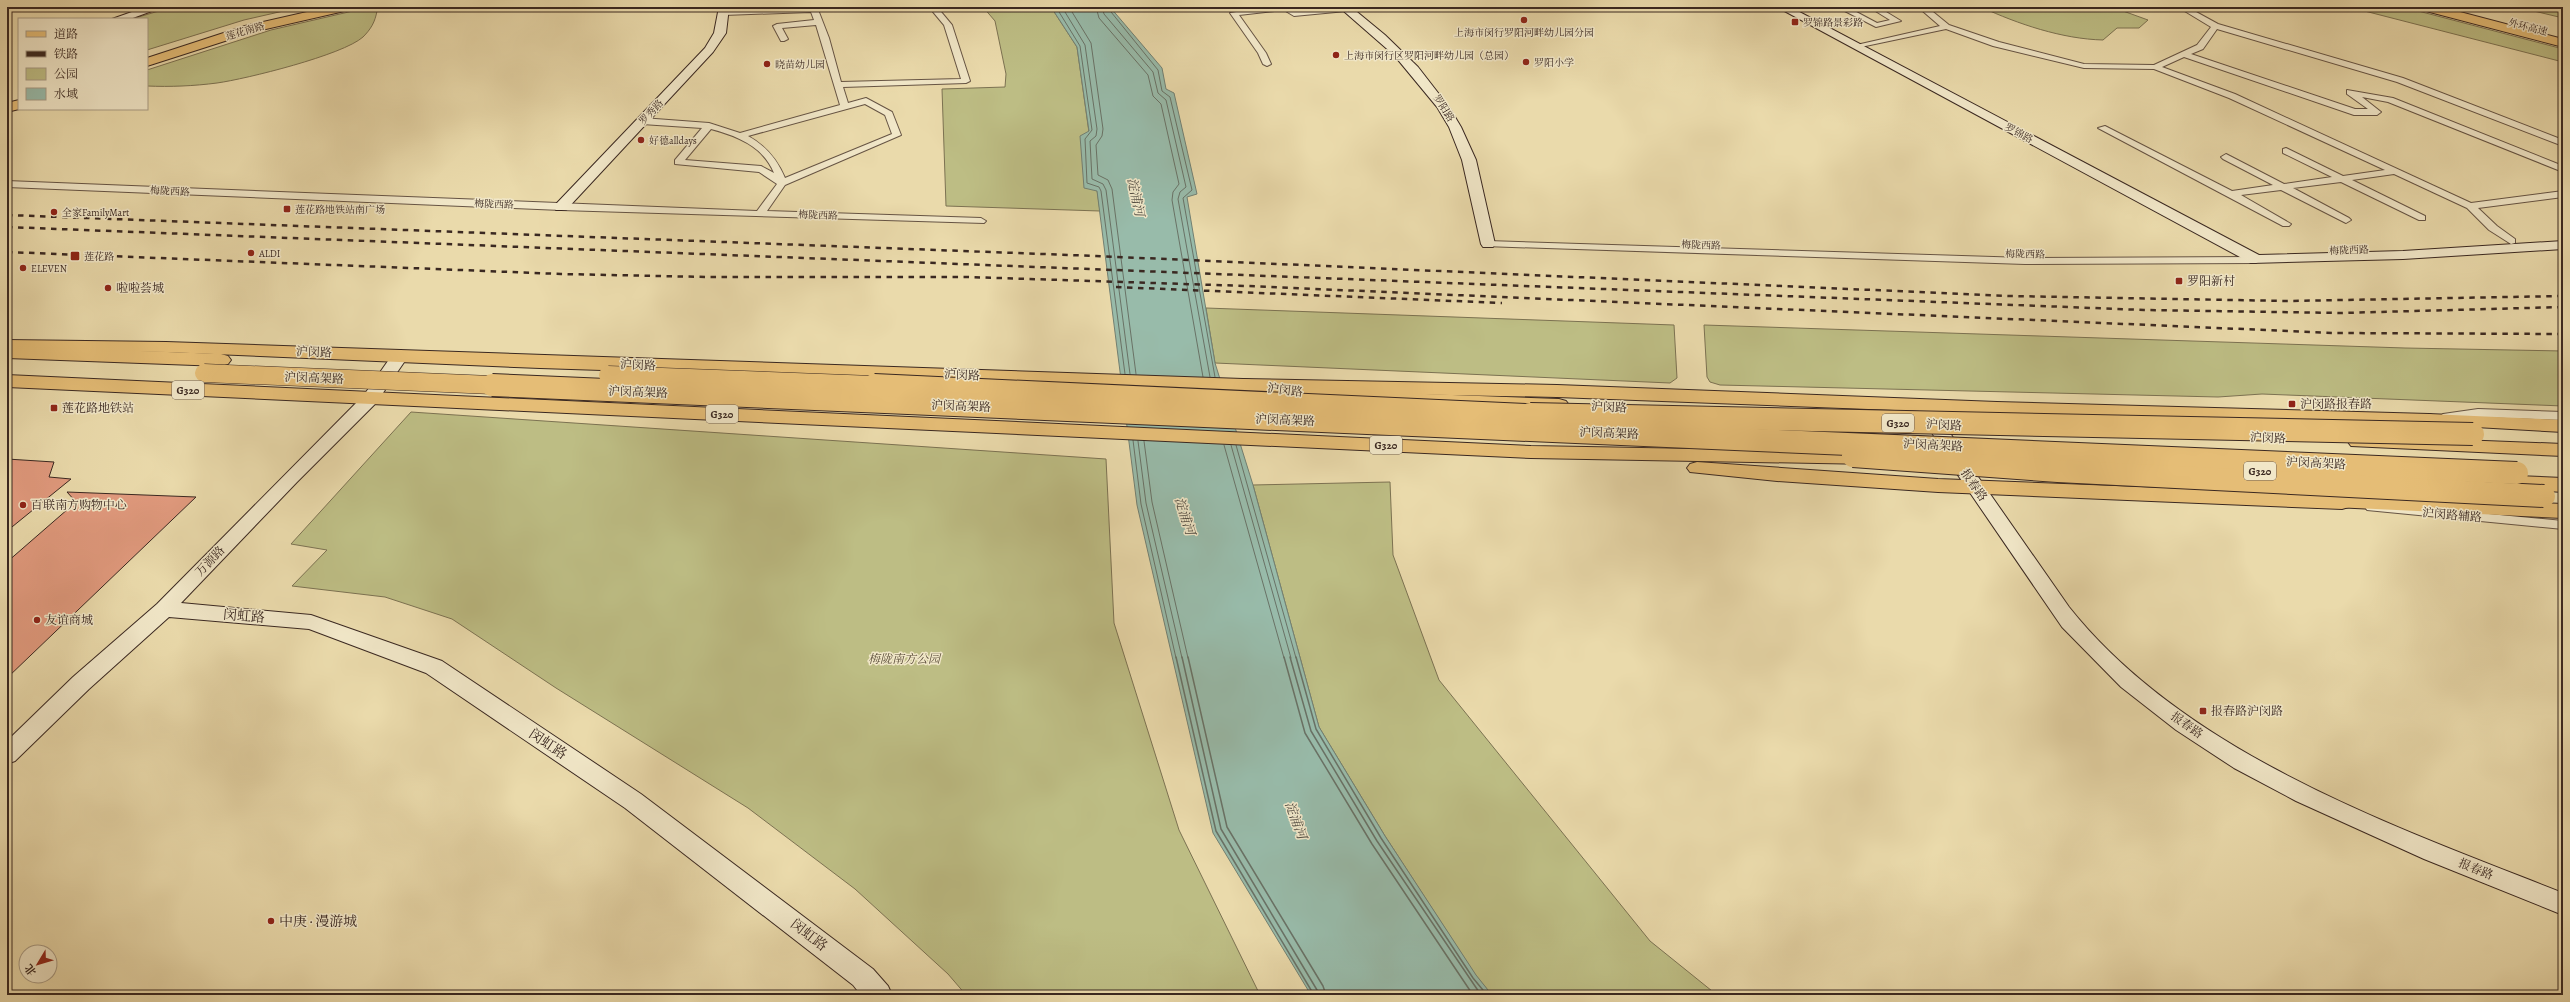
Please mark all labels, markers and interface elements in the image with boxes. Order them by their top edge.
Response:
marker: 上海市闵行罗阳河畔幼儿园分园 [1519,15,1529,25]
place label: 罗锦路景彩路 [1803,16,1863,29]
street label: 外环高速 [2507,16,2549,38]
marker: 罗锦路景彩路 [1790,17,1800,27]
legend [18,18,148,110]
street label: 莲花南路 [224,19,266,43]
text: 道路 [54,26,78,42]
place label: 上海市闵行罗阳河畔幼儿园分园 [1454,26,1594,39]
text: 铁路 [54,46,78,62]
place label: 上海市闵行区罗阳河畔幼儿园（总园） [1344,49,1514,62]
marker: 上海市闵行区罗阳河畔幼儿园（总园） [1331,50,1341,60]
place label: 罗阳小学 [1534,56,1574,69]
marker: 罗阳小学 [1521,57,1531,67]
place label: 晓苗幼儿园 [775,58,825,71]
marker: 晓苗幼儿园 [762,59,772,69]
text: 公园 [54,66,78,82]
text: 水域 [54,86,78,102]
street label: 罗阳路 [1431,92,1457,124]
street label: 罗秀路 [636,97,666,127]
street label: 罗锦路 [2003,120,2035,146]
place label: 好德alldays [649,134,697,147]
marker: 好德alldays [636,135,646,145]
water label: 淀浦河 [1124,176,1149,220]
street label: 梅陇西路 [150,183,190,199]
street label: 梅陇西路 [474,197,514,211]
place label: 莲花路地铁站南广场 [295,203,385,216]
marker: 莲花路地铁站南广场 [282,204,292,214]
place label: 全家FamilyMart [62,206,130,219]
marker: 全家FamilyMart [49,207,59,217]
street label: 梅陇西路 [798,208,838,222]
street label: 梅陇西路 [1681,238,1721,252]
street label: 梅陇西路 [2329,243,2369,257]
place label: ALDI [258,247,281,260]
street label: 梅陇西路 [2005,247,2045,261]
marker: ALDI [246,248,256,258]
marker: 莲花路 [69,250,81,262]
place label: 莲花路 [84,250,114,263]
place label: ELEVEN [31,262,67,275]
marker: ELEVEN [18,263,28,273]
place label: 罗阳新村 [2187,273,2235,289]
marker: 罗阳新村 [2174,276,2184,286]
place label: 啦啦荟城 [116,280,164,296]
marker: 啦啦荟城 [103,283,113,293]
street label: 沪闵路 [296,343,332,361]
street label: 沪闵路 [620,356,656,374]
street label: 沪闵路 [944,366,980,384]
street label: 沪闵高架路 [284,369,344,387]
street label: 沪闵路 [1266,380,1304,400]
road number: G320 [172,381,204,399]
street label: 沪闵高架路 [608,383,668,401]
place label: 沪闵路报春路 [2300,396,2372,412]
street label: 沪闵高架路 [931,397,991,415]
street label: 沪闵路 [1591,398,1627,416]
marker: 沪闵路报春路 [2287,399,2297,409]
place label: 莲花路地铁站 [62,400,134,416]
marker: 莲花路地铁站 [49,403,59,413]
road number: G320 [706,405,738,423]
street label: 沪闵高架路 [1255,411,1315,429]
road number: G320 [1882,414,1914,432]
street label: 沪闵路 [1926,416,1962,434]
street label: 沪闵高架路 [1579,424,1639,442]
street label: 沪闵路 [2250,429,2286,447]
street label: 沪闵高架路 [1903,435,1963,455]
road number: G320 [1370,436,1402,454]
street label: 沪闵高架路 [2286,453,2346,473]
road number: G320 [2244,462,2276,480]
street label: 报春路 [1957,466,1991,504]
water label: 淀浦河 [1171,495,1200,539]
place label: 百联南方购物中心 [31,497,127,513]
marker: 百联南方购物中心 [18,500,28,510]
street label: 沪闵路辅路 [2421,504,2483,526]
street label: 万源路 [192,542,228,580]
street label: 闵虹路 [222,605,266,627]
place label: 友谊商城 [45,612,93,628]
marker: 友谊商城 [32,615,42,625]
park label: 梅陇南方公园 [868,651,942,667]
place label: 报春路沪闵路 [2211,703,2283,719]
marker: 报春路沪闵路 [2198,706,2208,716]
street label: 报春路 [2168,708,2206,742]
street label: 闵虹路 [525,724,571,764]
water label: 淀浦河 [1281,799,1311,843]
street label: 报春路 [2456,855,2496,883]
place label: 中庚 · 漫游城 [279,912,357,931]
street label: 闵虹路 [787,915,831,955]
marker: 中庚 · 漫游城 [266,916,276,926]
north arrow [18,944,58,984]
text: 北 [21,961,40,979]

